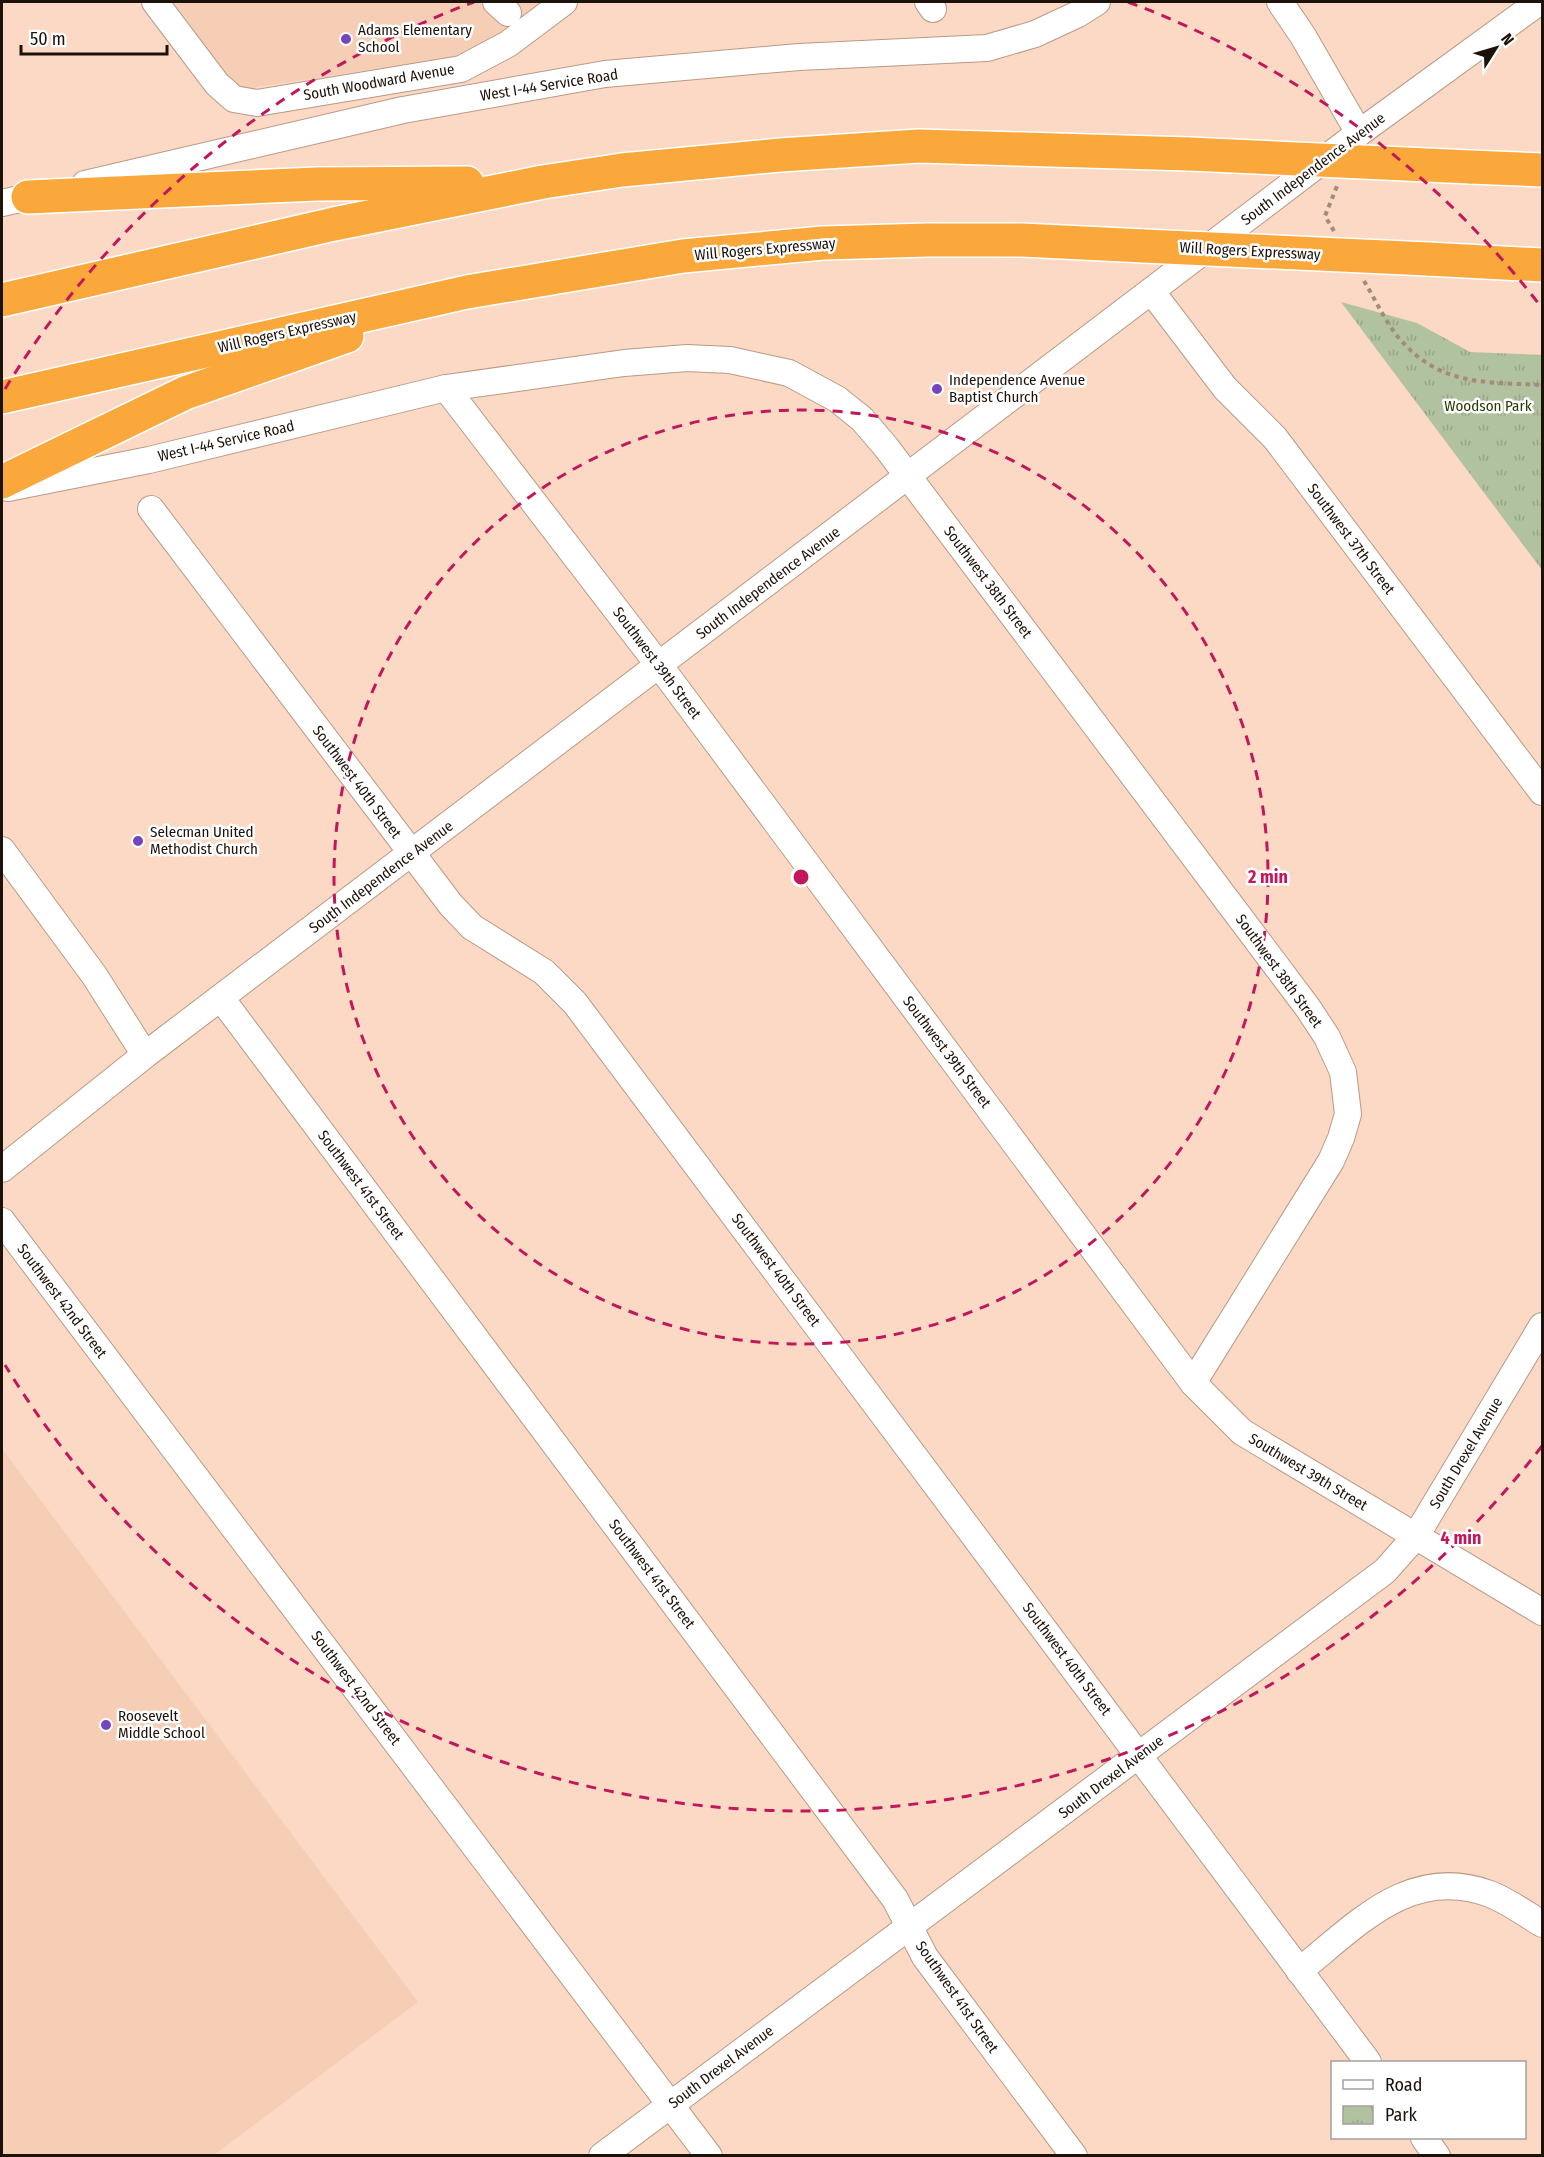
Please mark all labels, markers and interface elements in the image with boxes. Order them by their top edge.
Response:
scale bar [21,18,166,56]
north arrow [1466,18,1526,78]
place label: Adams Elementary School [358,21,472,56]
text: 50 m [30,28,66,50]
text: N [1497,30,1518,49]
marker: Adams Elementary School [339,32,353,46]
street label: South Woodward Avenue [302,60,456,104]
street label: West I-44 Service Road [479,65,619,105]
street label: South Independence Avenue [1237,109,1389,229]
street label: Will Rogers Expressway [694,234,836,264]
street label: Will Rogers Expressway [1179,238,1321,264]
street label: Will Rogers Expressway [216,307,358,357]
place label: Independence Avenue Baptist Church [949,371,1085,406]
marker: Independence Avenue Baptist Church [930,382,944,396]
park label: Woodson Park [1444,397,1532,415]
street label: West I-44 Service Road [156,417,296,465]
street label: Southwest 37th Street [1303,480,1399,598]
street label: Southwest 38th Street [940,522,1036,642]
street label: South Independence Avenue [692,523,844,643]
street label: Southwest 39th Street [609,604,705,722]
street label: Southwest 40th Street [309,722,405,842]
street label: South Independence Avenue [305,817,457,937]
place label: Selecman United Methodist Church [150,823,258,858]
marker: Selecman United Methodist Church [131,834,145,848]
text: 2 min [1247,866,1288,888]
centre of rings [791,867,811,887]
street label: Southwest 38th Street [1232,911,1326,1031]
street label: Southwest 39th Street [899,993,995,1111]
street label: Southwest 41st Street [314,1127,408,1243]
street label: Southwest 40th Street [728,1210,824,1330]
street label: Southwest 42nd Street [13,1240,111,1362]
street label: South Drexel Avenue [1426,1394,1506,1512]
street label: Southwest 39th Street [1245,1429,1371,1515]
street label: Southwest 41st Street [605,1516,699,1632]
text: 4 min [1441,1527,1481,1549]
street label: Southwest 40th Street [1019,1599,1115,1719]
street label: Southwest 42nd Street [307,1627,405,1749]
place label: Roosevelt Middle School [118,1707,205,1742]
marker: Roosevelt Middle School [99,1718,113,1732]
street label: South Drexel Avenue [1055,1732,1167,1822]
street label: Southwest 41st Street [912,1938,1002,2056]
street label: South Drexel Avenue [665,2022,777,2112]
legend [1331,2061,1526,2139]
text: Road [1385,2074,1422,2096]
text: Park [1385,2104,1418,2126]

